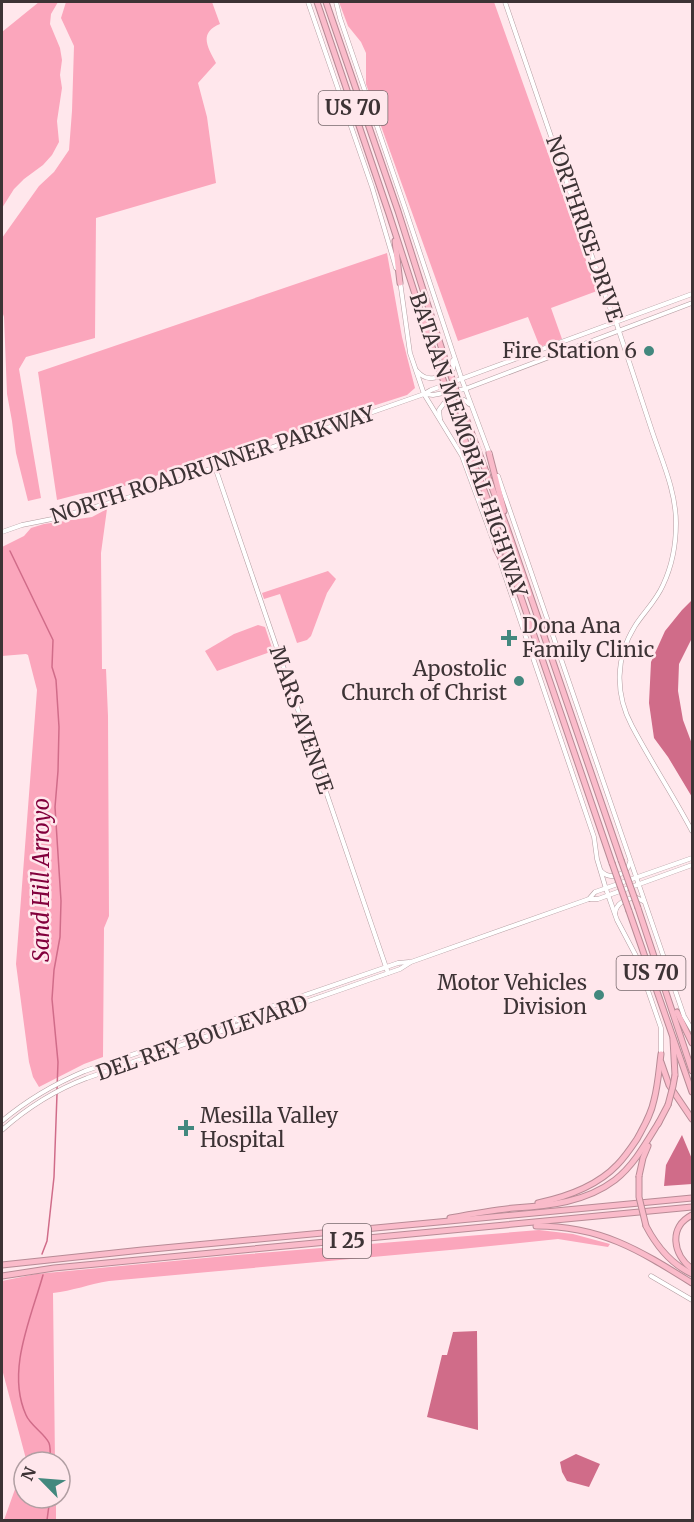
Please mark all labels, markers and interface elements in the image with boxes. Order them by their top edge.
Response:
road number: US 70 [318,91,388,125]
street label: NORTHRISE DRIVE [540,132,629,326]
street label: BATAAN MEMORIAL HIGHWAY [404,289,534,601]
place label: Fire Station 6 [502,337,637,364]
marker: Fire Station 6 [642,344,656,358]
street label: NORTH ROADRUNNER PARKWAY [47,399,379,530]
place label: Dona Ana Family Clinic [522,612,654,663]
marker: Dona Ana Family Clinic [500,629,518,647]
street label: MARS AVENUE [264,643,340,798]
place label: Apostolic Church of Christ [342,655,507,706]
marker: Apostolic Church of Christ [512,674,526,688]
water label: Sand Hill Arroyo [27,798,55,962]
road number: US 70 [616,956,686,990]
place label: Motor Vehicles Division [437,969,587,1020]
marker: Motor Vehicles Division [592,988,606,1002]
street label: DEL REY BOULEVARD [93,989,311,1086]
place label: Mesilla Valley Hospital [200,1102,339,1153]
marker: Mesilla Valley Hospital [177,1119,195,1137]
road number: I 25 [323,1224,371,1258]
north arrow [12,1450,72,1510]
text: N [17,1463,40,1484]

